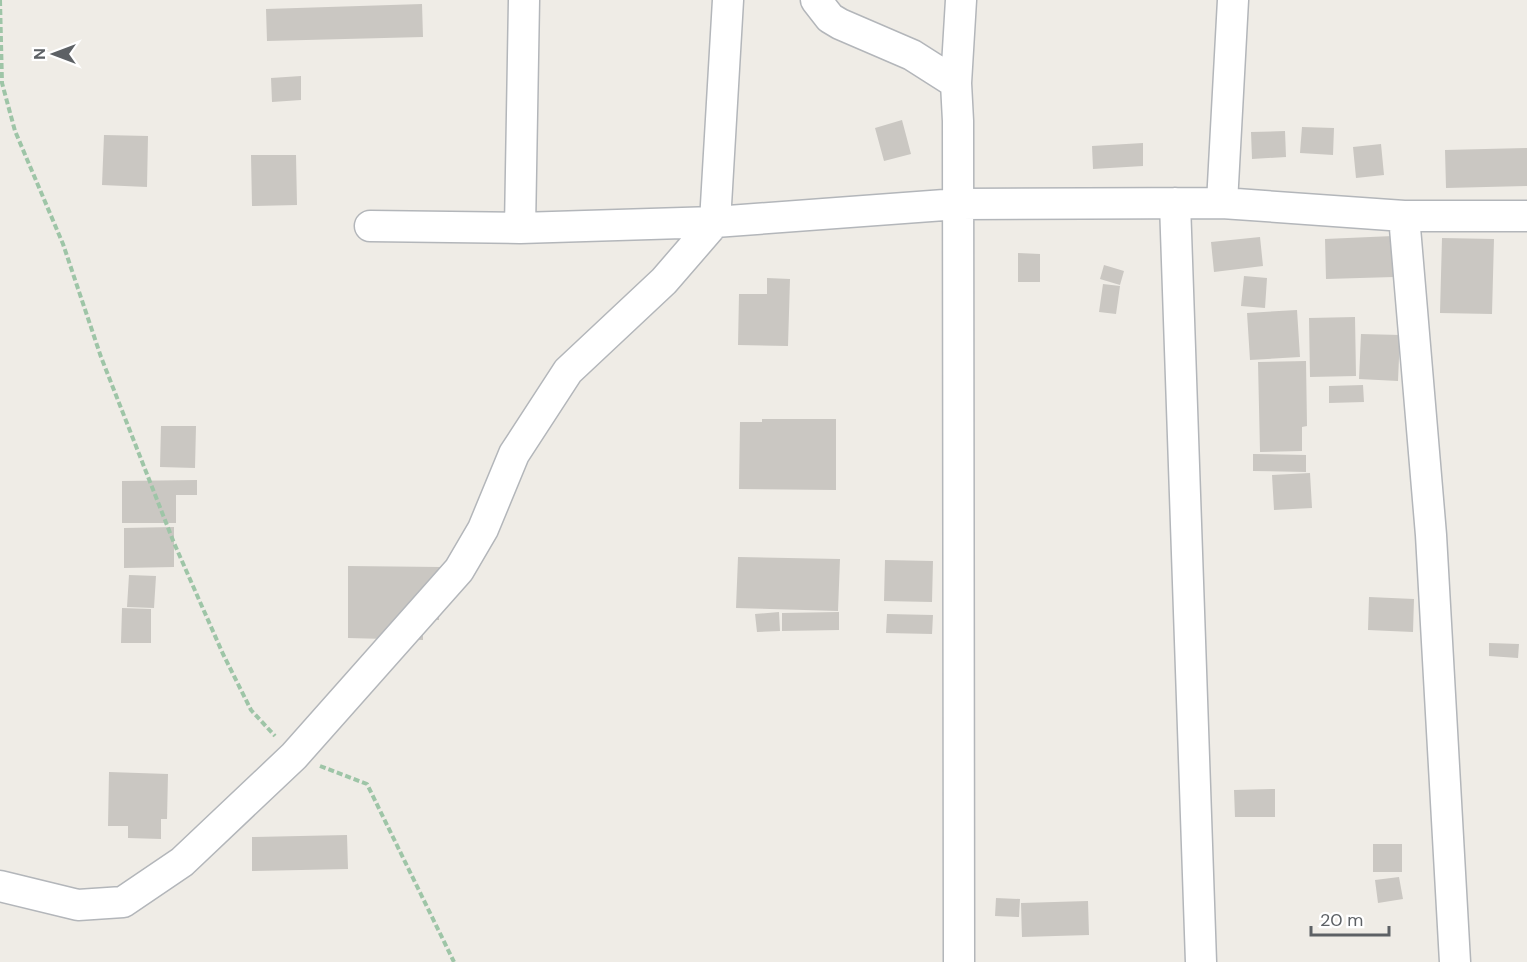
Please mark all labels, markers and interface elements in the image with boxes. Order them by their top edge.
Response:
north arrow [24,24,84,84]
text: N [29,48,50,60]
scale bar [1311,899,1389,937]
text: 20 m [1320,908,1363,932]

